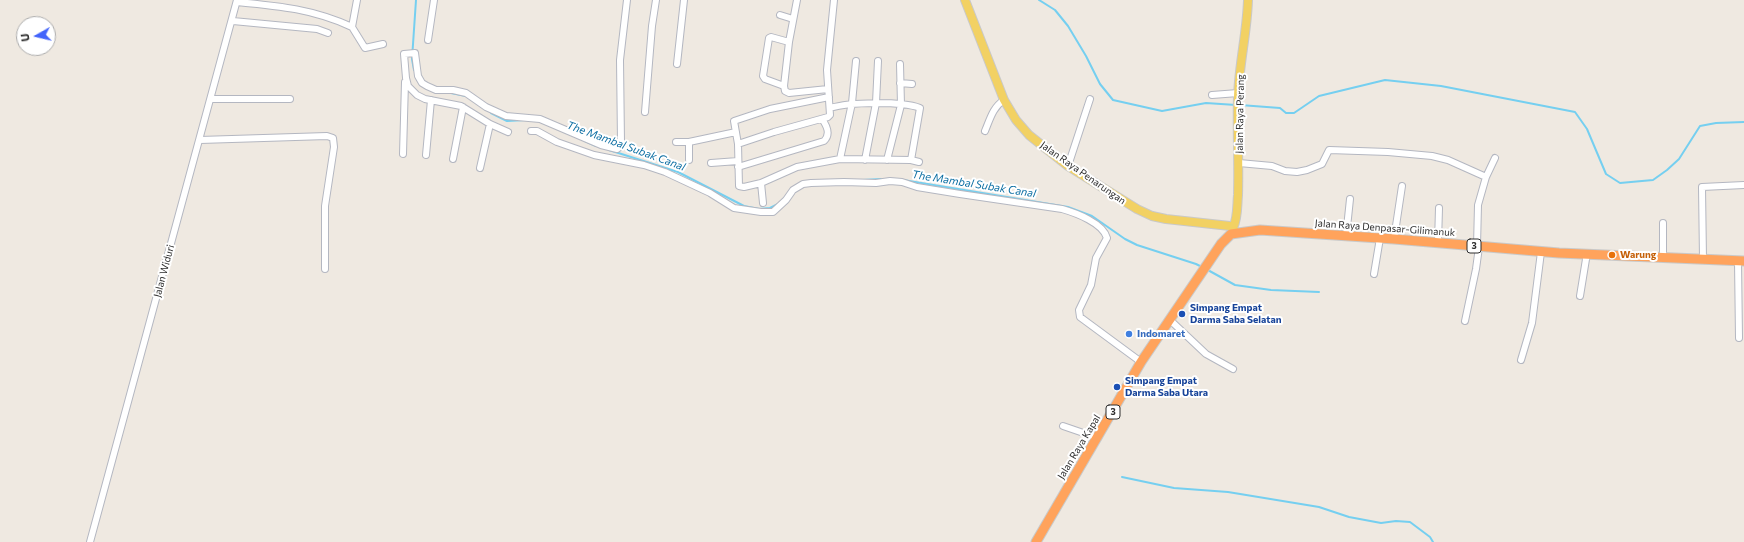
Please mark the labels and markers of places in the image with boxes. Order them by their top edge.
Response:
place label: Warung [1620,249,1656,261]
marker: Warung [1607,250,1617,260]
place label: Simpang Empat Darma Saba Selatan [1190,302,1282,326]
marker: Simpang Empat Darma Saba Selatan [1177,309,1187,319]
place label: Indomaret [1137,328,1185,340]
marker: Indomaret [1124,329,1134,339]
place label: Simpang Empat Darma Saba Utara [1125,375,1208,398]
marker: Simpang Empat Darma Saba Utara [1112,382,1122,392]

